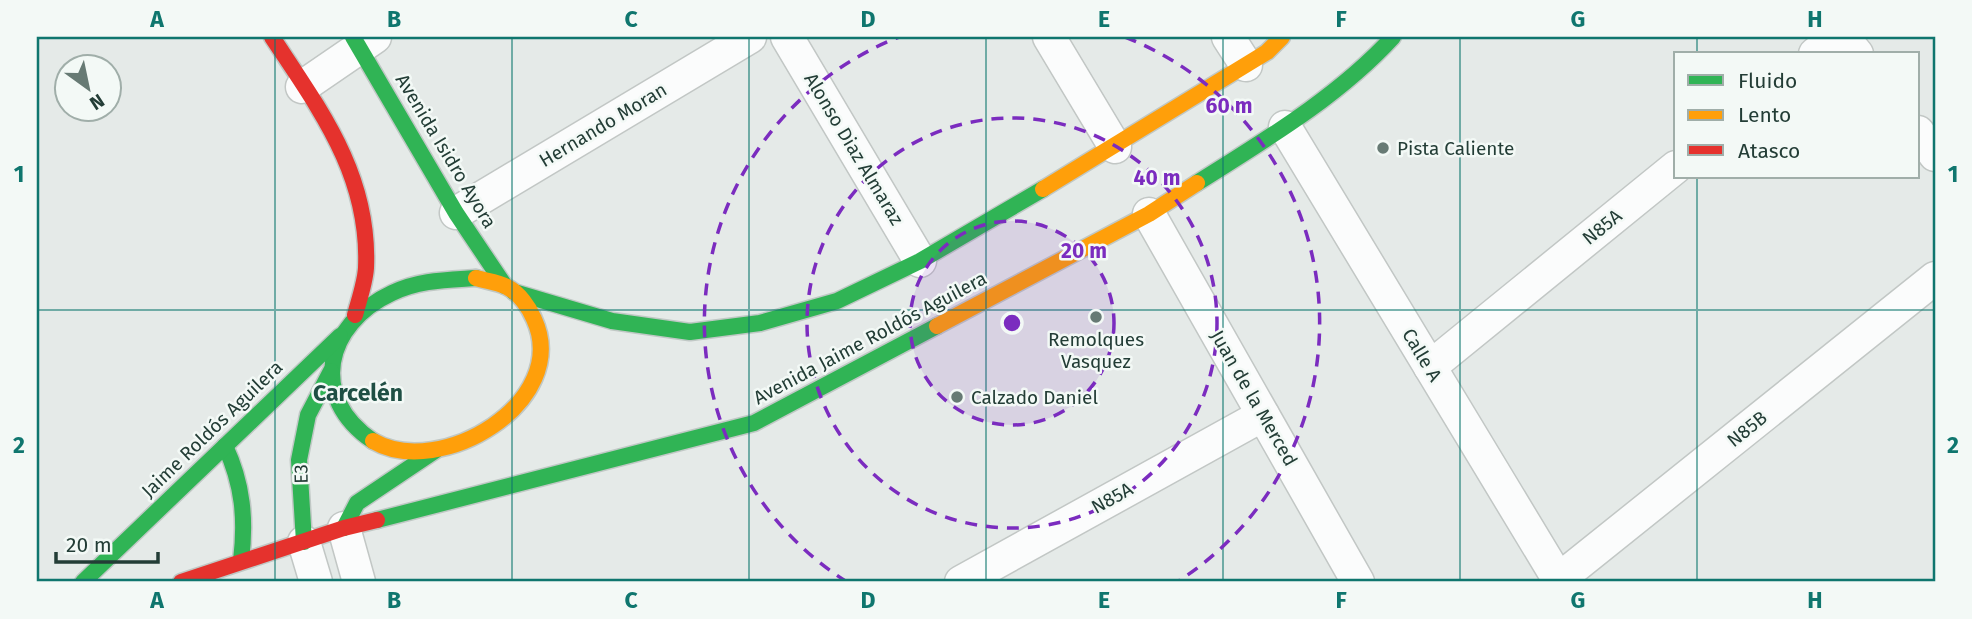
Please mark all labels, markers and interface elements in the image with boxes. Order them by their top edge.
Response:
text: A [149,5,164,33]
text: B [387,5,401,33]
text: C [624,5,638,33]
text: D [861,5,876,33]
text: E [1098,5,1110,33]
text: F [1335,5,1347,33]
text: G [1571,5,1585,33]
text: H [1807,5,1823,33]
north arrow [52,52,122,122]
legend [1674,52,1920,178]
text: Fluido [1738,68,1797,94]
street label: Alonso Diaz Almaraz [800,69,908,229]
street label: Avenida Isidro Ayora [391,70,501,232]
street label: Hernando Moran [535,78,671,172]
text: N [85,89,109,115]
text: 60 m [1206,93,1252,119]
text: Lento [1738,102,1791,128]
place label: Pista Caliente [1397,137,1514,160]
text: Atasco [1738,138,1800,164]
marker: Pista Caliente [1375,140,1391,156]
text: 1 [14,160,24,188]
text: 1 [1948,160,1958,188]
text: 40 m [1134,165,1180,191]
street label: N85A [1578,204,1626,250]
text: 20 m [1061,238,1107,264]
street label: Avenida Jaime Roldós Aguilera [749,267,991,409]
marker: Remolques Vasquez [1088,309,1104,325]
centre of rings [1000,311,1024,335]
street label: Calle A [1397,324,1447,386]
street label: Juan de la Merced [1206,326,1302,470]
place label: Remolques Vasquez [1048,328,1144,373]
street label: Jaime Roldós Aguilera [137,356,287,502]
district label: Carcelén [313,379,403,407]
place label: Calzado Daniel [971,386,1098,409]
marker: Calzado Daniel [949,389,965,405]
street label: N85B [1722,406,1772,452]
text: 2 [13,431,25,459]
text: 2 [1947,431,1959,459]
street label: E3 [289,464,313,484]
street label: N85A [1087,477,1137,519]
scale bar [56,521,158,565]
text: 20 m [66,532,112,558]
text: A [149,586,164,614]
text: B [387,586,401,614]
text: C [624,586,638,614]
text: D [861,586,876,614]
text: E [1098,586,1110,614]
text: F [1335,586,1347,614]
text: G [1571,586,1585,614]
text: H [1807,586,1823,614]

